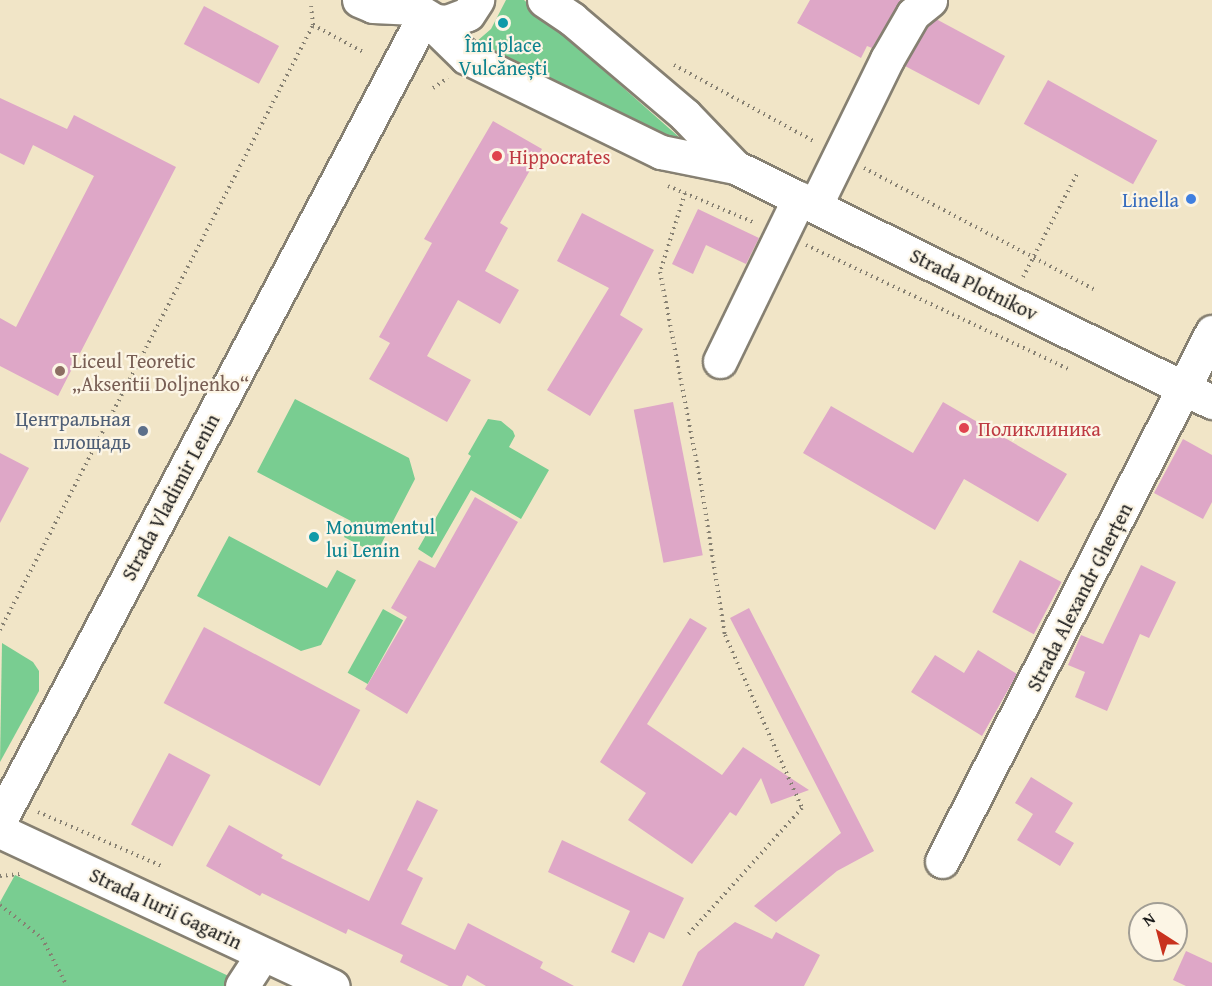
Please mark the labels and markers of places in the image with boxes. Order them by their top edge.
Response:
marker: Îmi place Vulcănești [496,16,510,30]
place label: Îmi place Vulcănești [458,33,548,80]
place label: Hippocrates [509,144,610,168]
marker: Hippocrates [490,149,504,163]
place label: Linella [1122,187,1179,211]
marker: Linella [1184,192,1198,206]
place label: Liceul Teoretic „Aksentii Doljnenko“ [72,348,249,395]
marker: Liceul Teoretic „Aksentii Doljnenko“ [53,364,67,378]
place label: Центральная площадь [15,407,131,454]
place label: Поликлиника [978,416,1101,440]
marker: Поликлиника [955,419,973,437]
marker: Центральная площадь [136,424,150,438]
place label: Monumentul lui Lenin [326,514,435,561]
marker: Monumentul lui Lenin [307,530,321,544]

